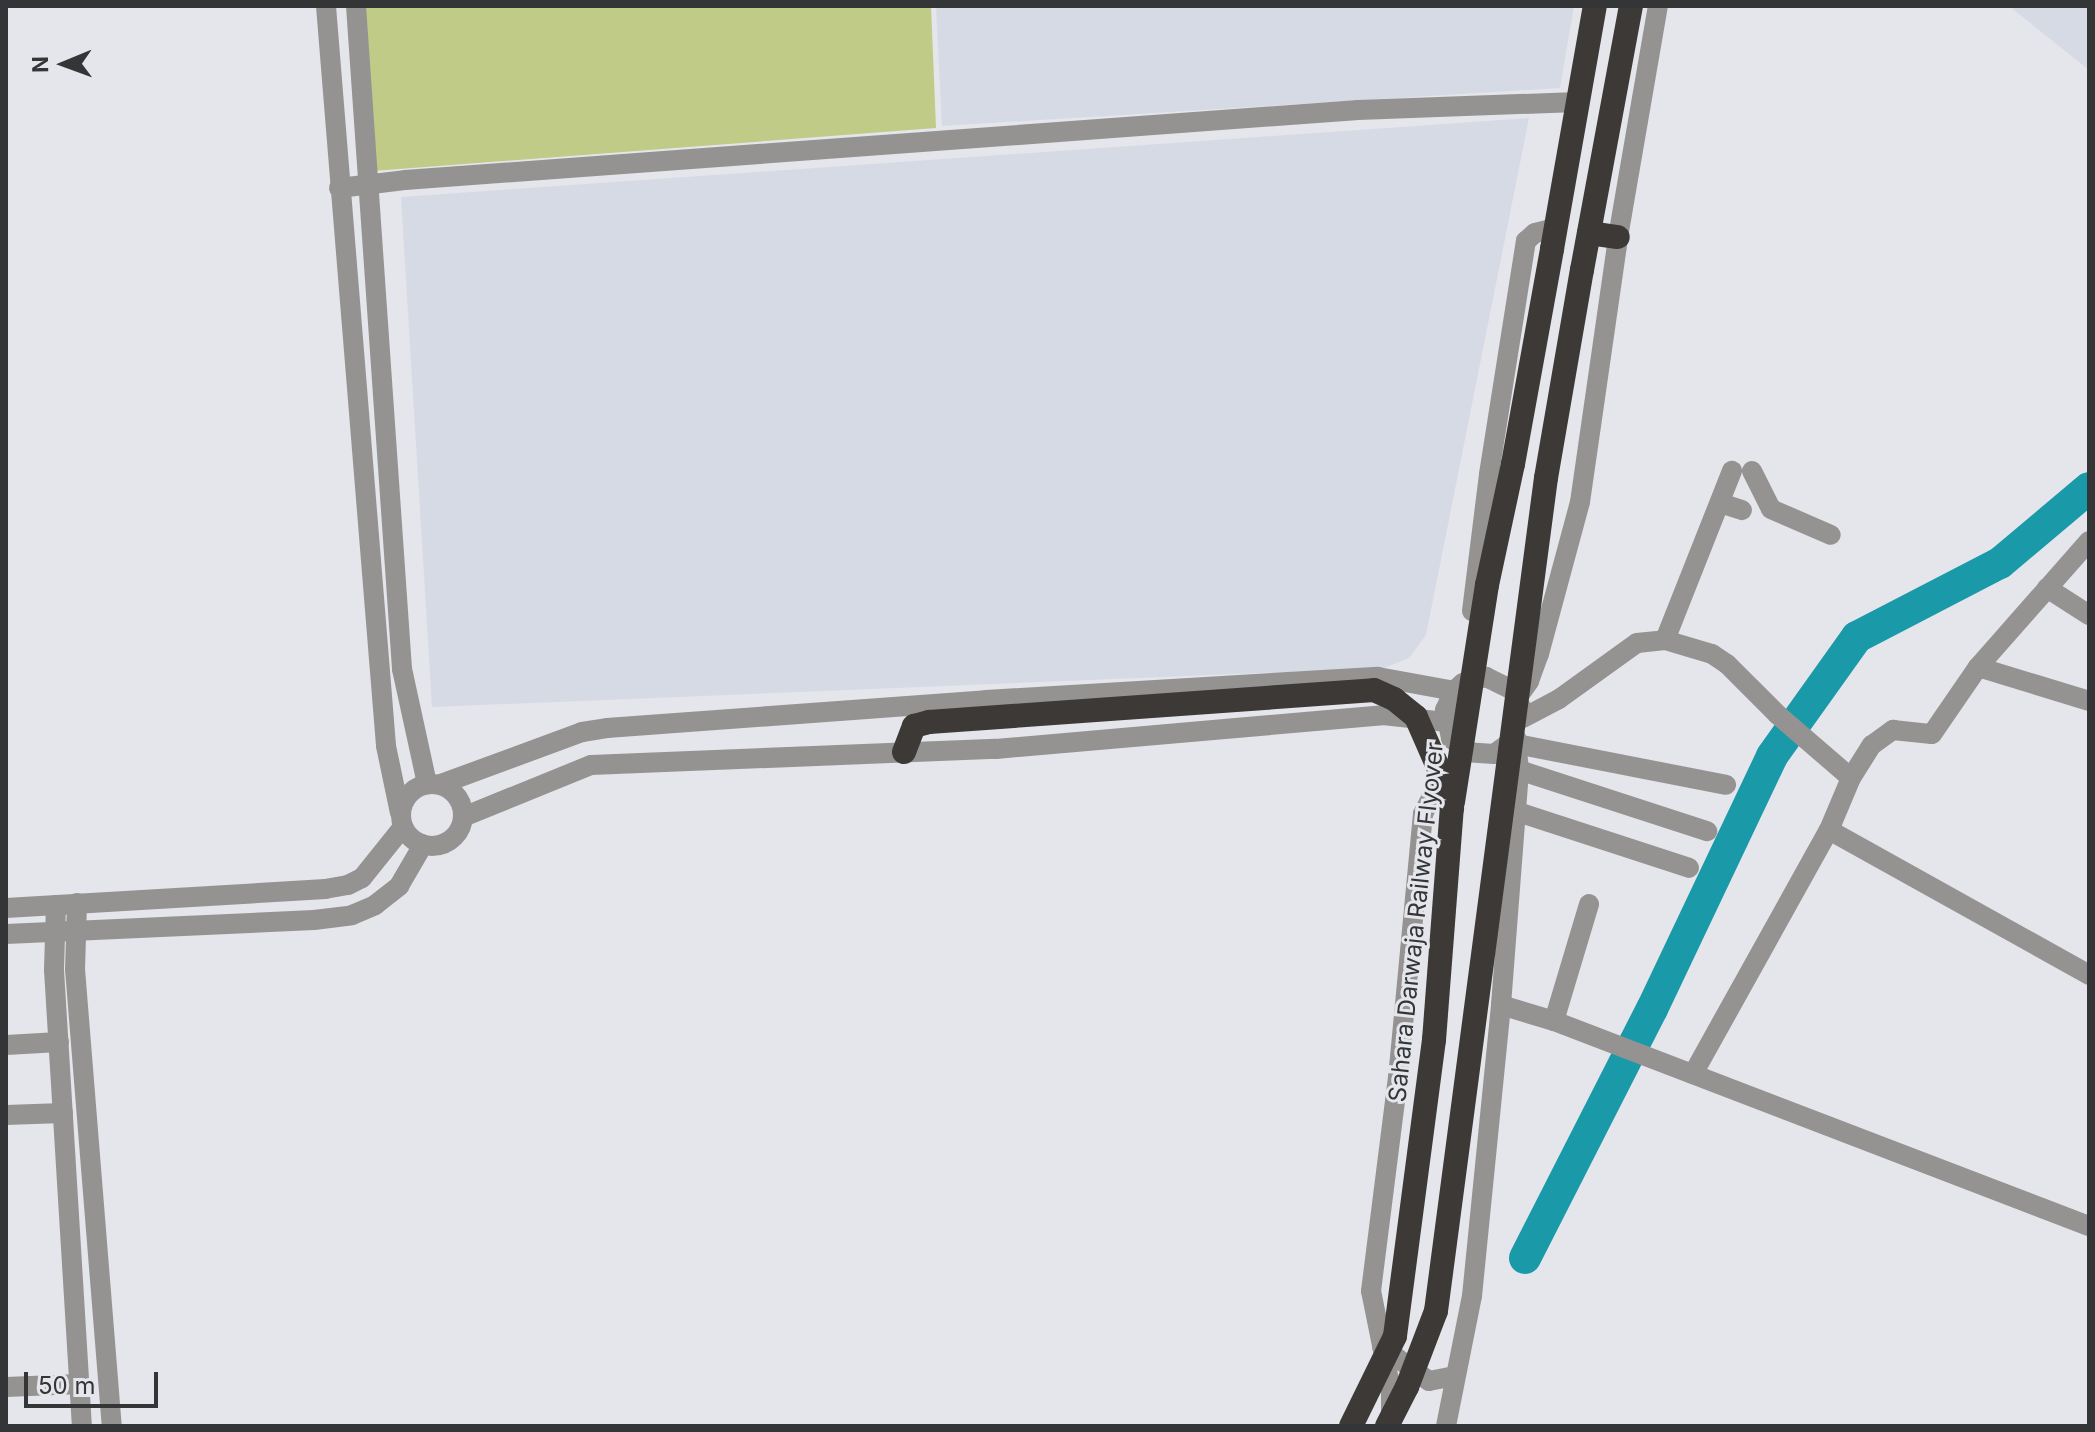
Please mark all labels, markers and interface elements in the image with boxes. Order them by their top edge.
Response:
north arrow [24,24,104,104]
text: N [27,56,53,73]
street label: Sahara Darwaja Railway Flyover [1383,741,1449,1103]
scale bar [28,1356,162,1406]
text: 50 m [38,1371,96,1400]

